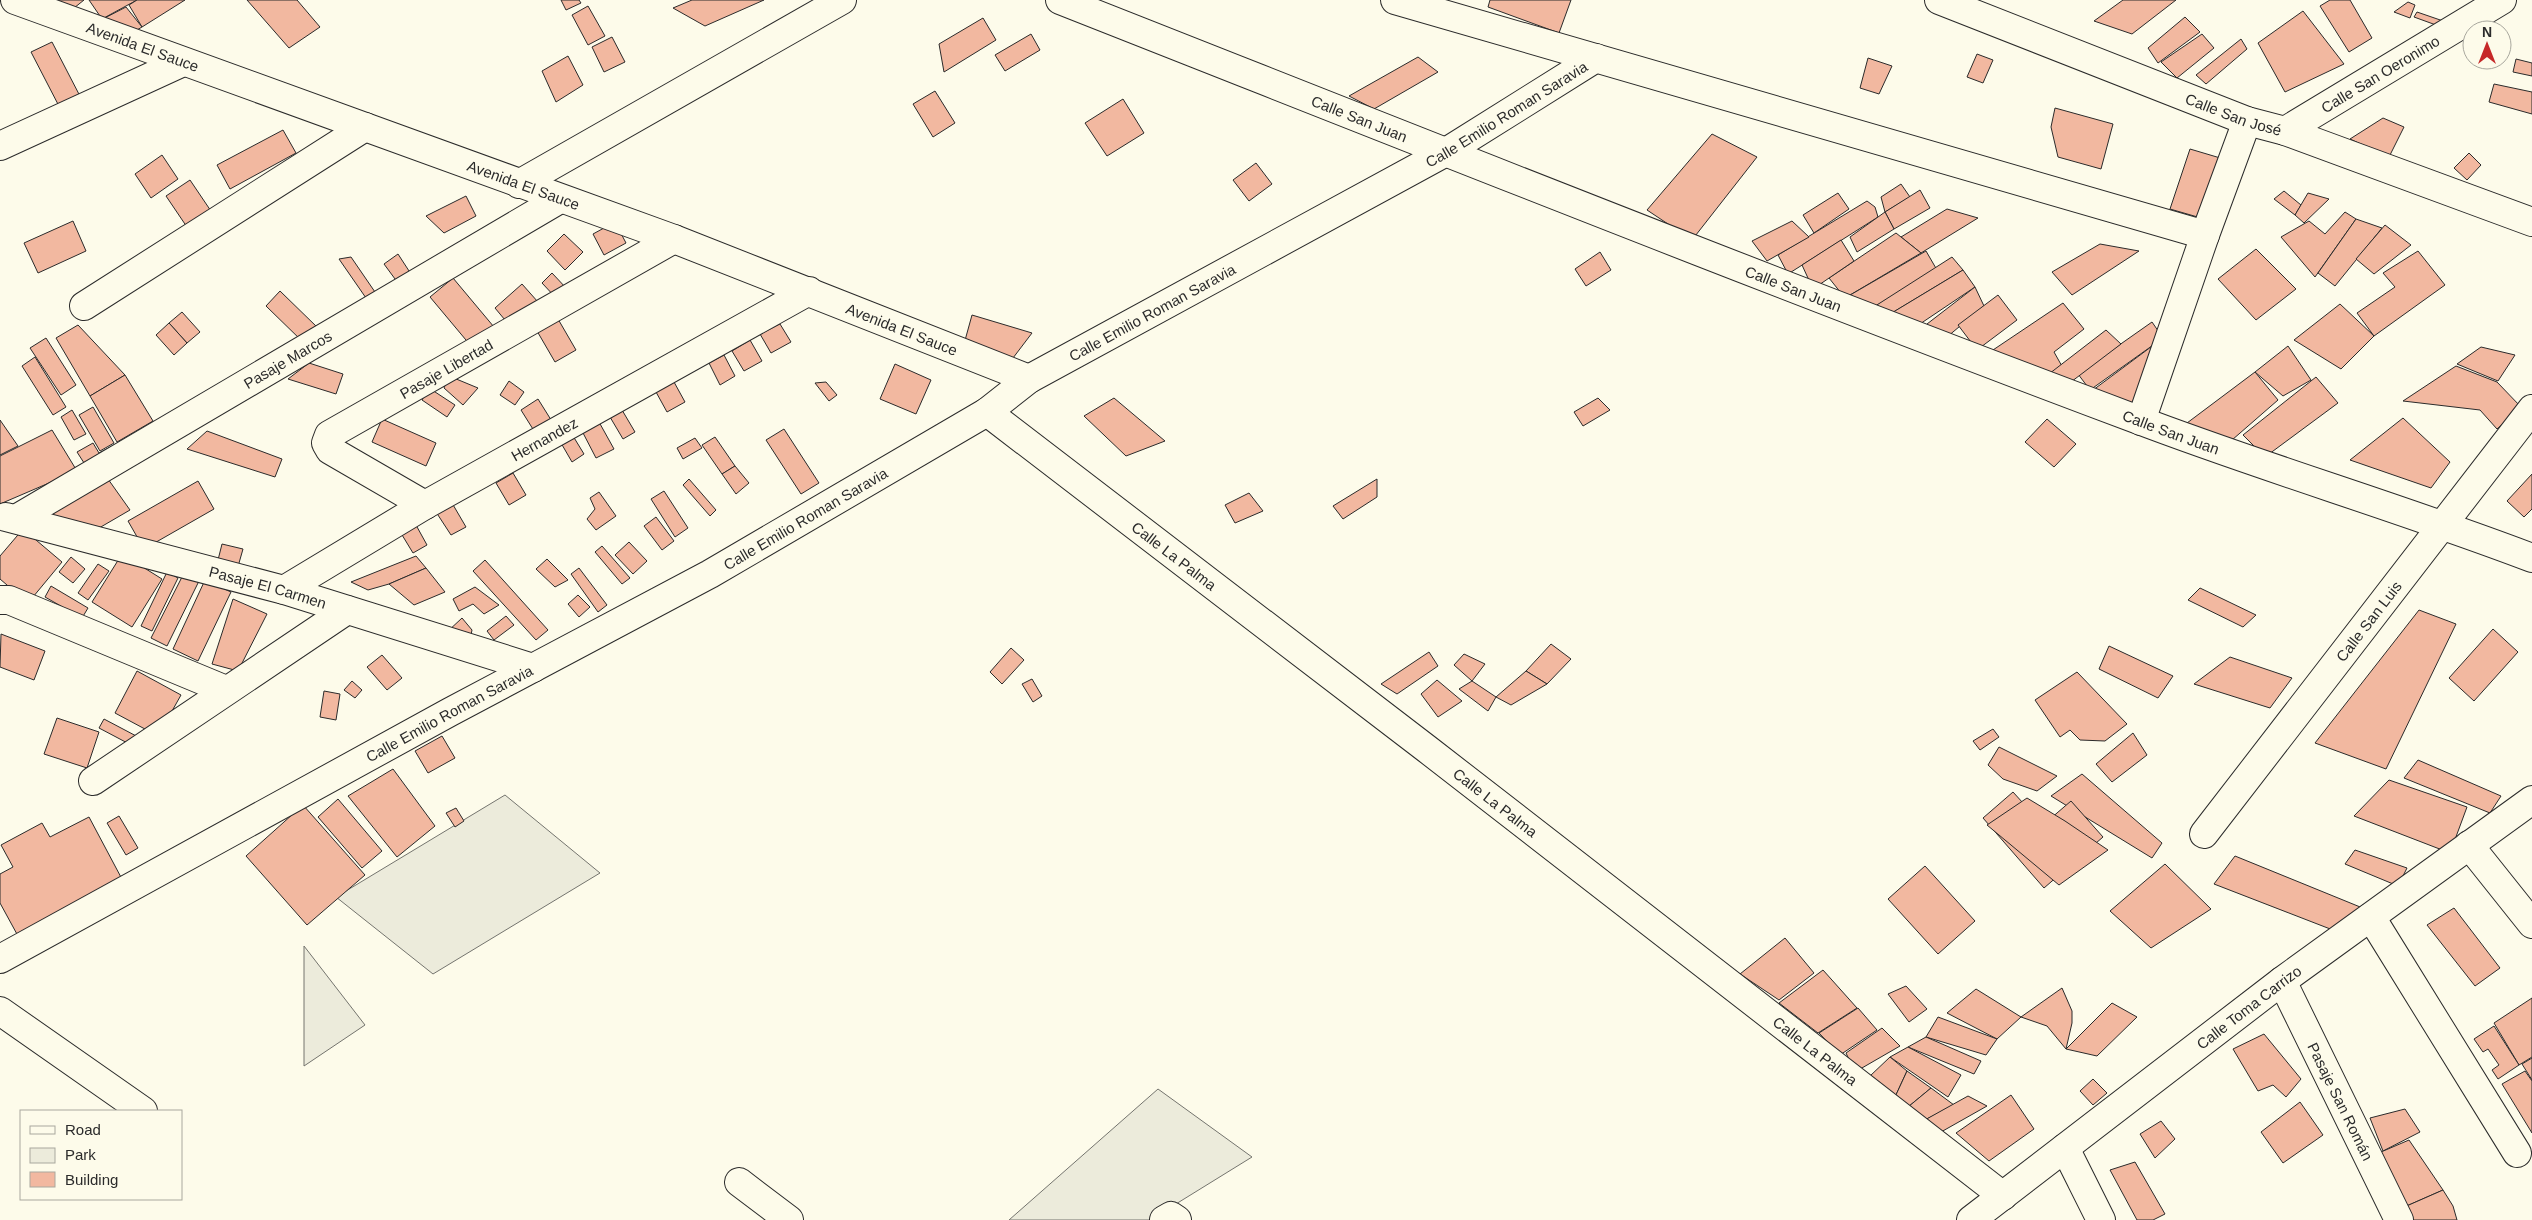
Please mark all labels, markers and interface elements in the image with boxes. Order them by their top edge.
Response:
street label: Avenida El Sauce [84,18,201,75]
north arrow [2462,20,2512,70]
text: N [2482,24,2492,40]
street label: Calle San Oeronimo [2318,31,2442,116]
street label: Calle Emilio Roman Saravia [1422,57,1591,170]
street label: Calle San José [2183,89,2284,138]
street label: Calle San Juan [1309,92,1410,145]
street label: Avenida El Sauce [465,156,582,213]
street label: Calle Emilio Roman Saravia [1066,260,1239,364]
street label: Calle San Juan [1743,262,1844,315]
street label: Avenida El Sauce [844,299,960,358]
street label: Pasaje Marcos [240,327,335,392]
street label: Pasaje Libertad [397,335,496,402]
street label: Calle San Juan [2120,406,2222,457]
street label: Hernandez [508,413,580,464]
street label: Calle Emilio Roman Saravia [720,463,891,573]
street label: Calle La Palma [1129,518,1220,594]
street label: Pasaje El Carmen [207,562,329,611]
street label: Calle San Luis [2332,578,2405,665]
street label: Calle Emilio Roman Saravia [363,661,536,765]
street label: Calle La Palma [1450,764,1541,841]
street label: Calle Toma Carrizo [2193,962,2304,1052]
street label: Calle La Palma [1770,1013,1861,1089]
street label: Pasaje San Román [2305,1040,2377,1163]
legend [20,1110,182,1200]
text: Road [65,1121,101,1138]
text: Park [65,1146,96,1163]
text: Building [65,1171,118,1188]

